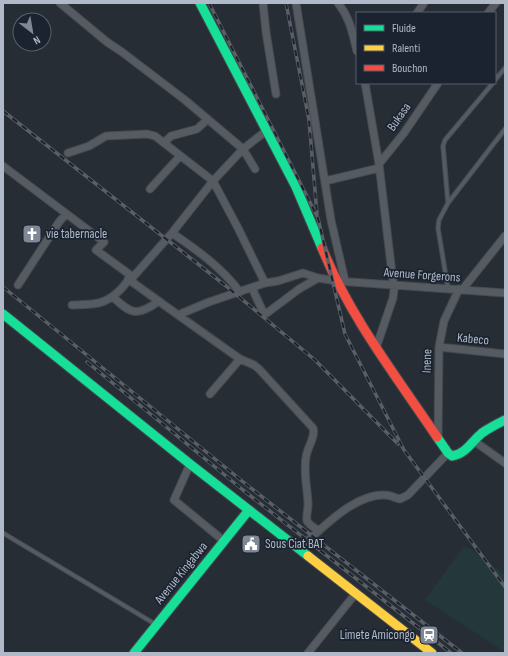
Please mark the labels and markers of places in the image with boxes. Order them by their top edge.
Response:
church icon: vie tabernacle [21,223,43,245]
place label: vie tabernacle [46,226,107,242]
public building icon: Sous Ciat BAT [240,533,262,555]
place label: Sous Ciat BAT [265,536,324,552]
station icon: Limete Amicongo [418,624,440,646]
place label: Limete Amicongo [340,627,415,643]

